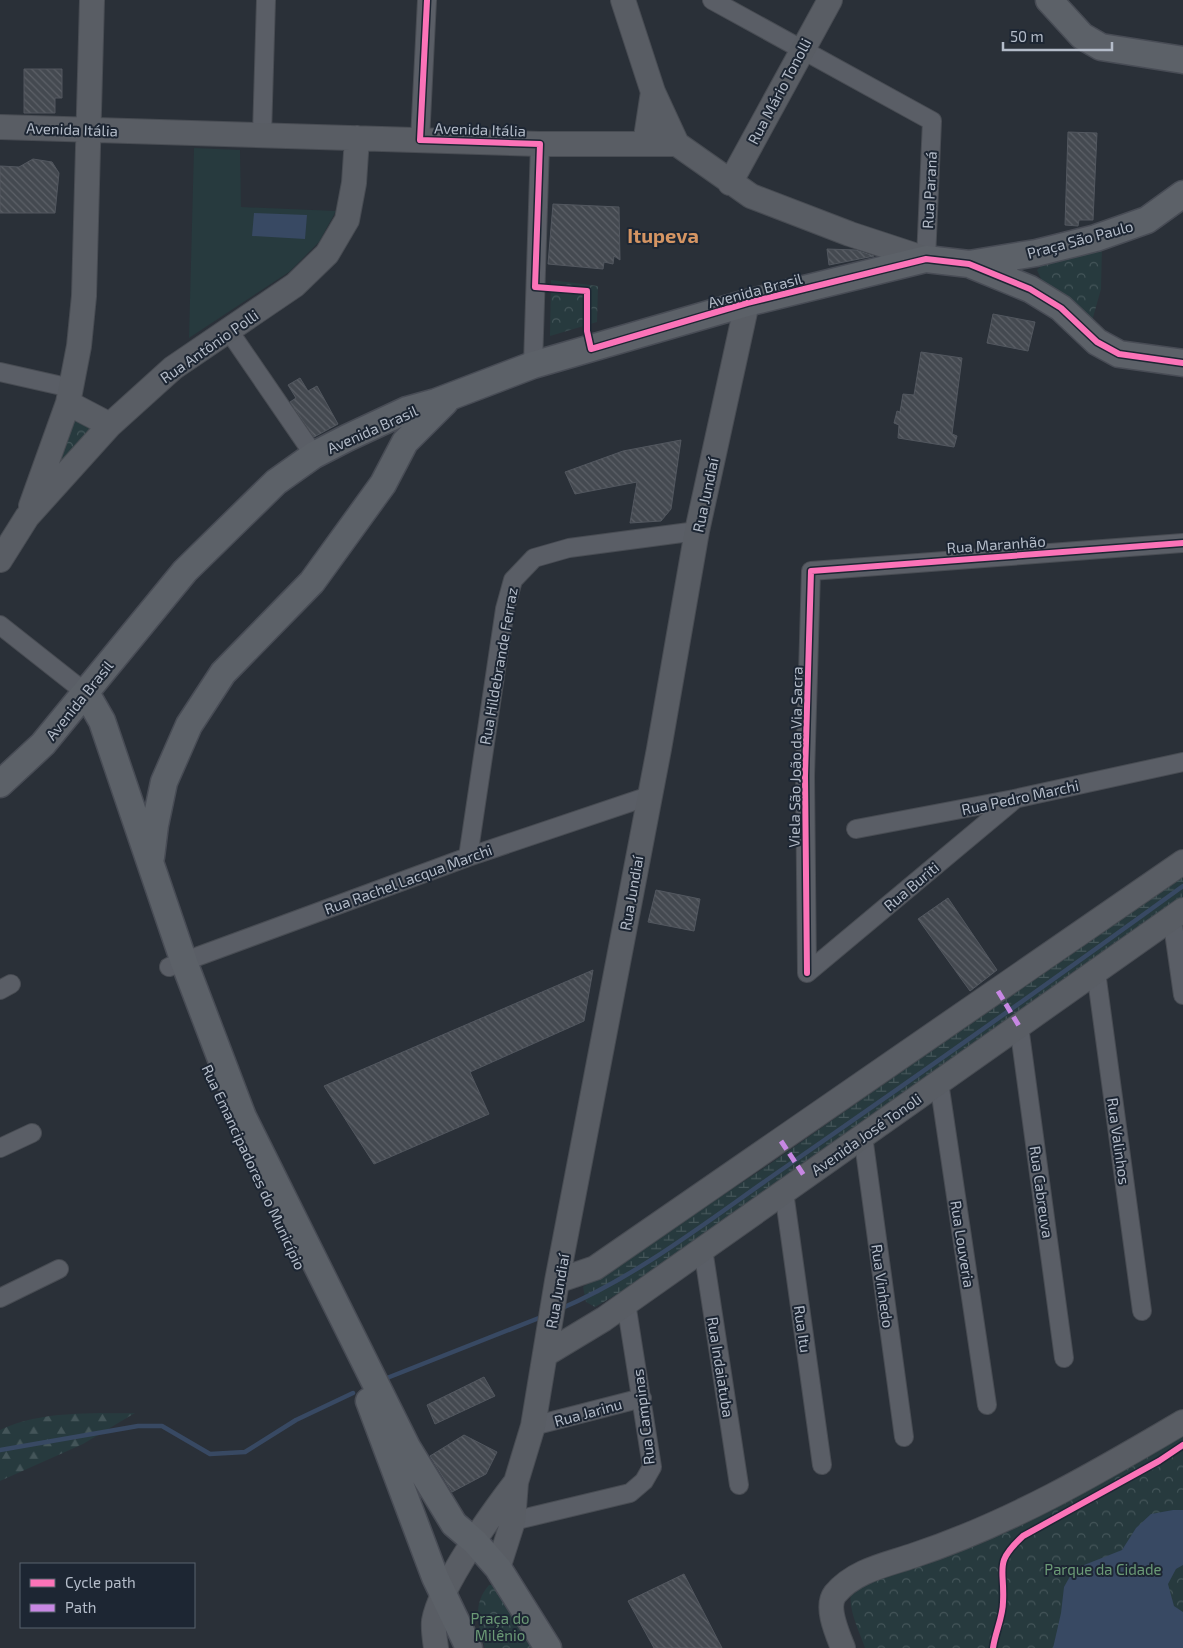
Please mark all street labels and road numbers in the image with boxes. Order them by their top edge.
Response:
street label: Rua Mário Tonolli [743,35,815,147]
street label: Avenida Itália [26,118,118,140]
street label: Avenida Itália [434,118,526,140]
street label: Rua Paraná [918,151,940,229]
street label: Praça São Paulo [1025,216,1135,263]
street label: Avenida Brasil [706,269,805,311]
street label: Rua Antônio Polli [157,305,261,387]
street label: Avenida Brasil [324,401,420,457]
street label: Rua Jundiaí [688,455,722,534]
street label: Rua Maranhão [946,532,1046,556]
street label: Rua Hildebrande Ferraz [475,586,521,746]
street label: Avenida Brasil [42,656,117,743]
street label: Viela São João da Via Sacra [784,666,806,848]
street label: Rua Pedro Marchi [960,776,1080,818]
street label: Rua Rachel Lacqua Marchi [322,840,494,918]
street label: Rua Jundiaí [616,853,647,932]
street label: Rua Buriti [880,858,942,914]
street label: Rua Emancipadores do Município [198,1061,310,1273]
street label: Avenida José Tonoli [807,1089,925,1179]
street label: Rua Valinhos [1104,1096,1134,1186]
street label: Rua Cabreuva [1027,1145,1057,1239]
street label: Rua Louveria [947,1199,979,1289]
street label: Rua Vinhedo [868,1243,898,1329]
street label: Rua Jundiaí [542,1251,573,1330]
street label: Rua Itu [791,1304,815,1354]
street label: Rua Indaiatuba [704,1315,738,1419]
street label: Rua Campinas [628,1368,658,1466]
street label: Rua Jarinu [552,1394,624,1430]

